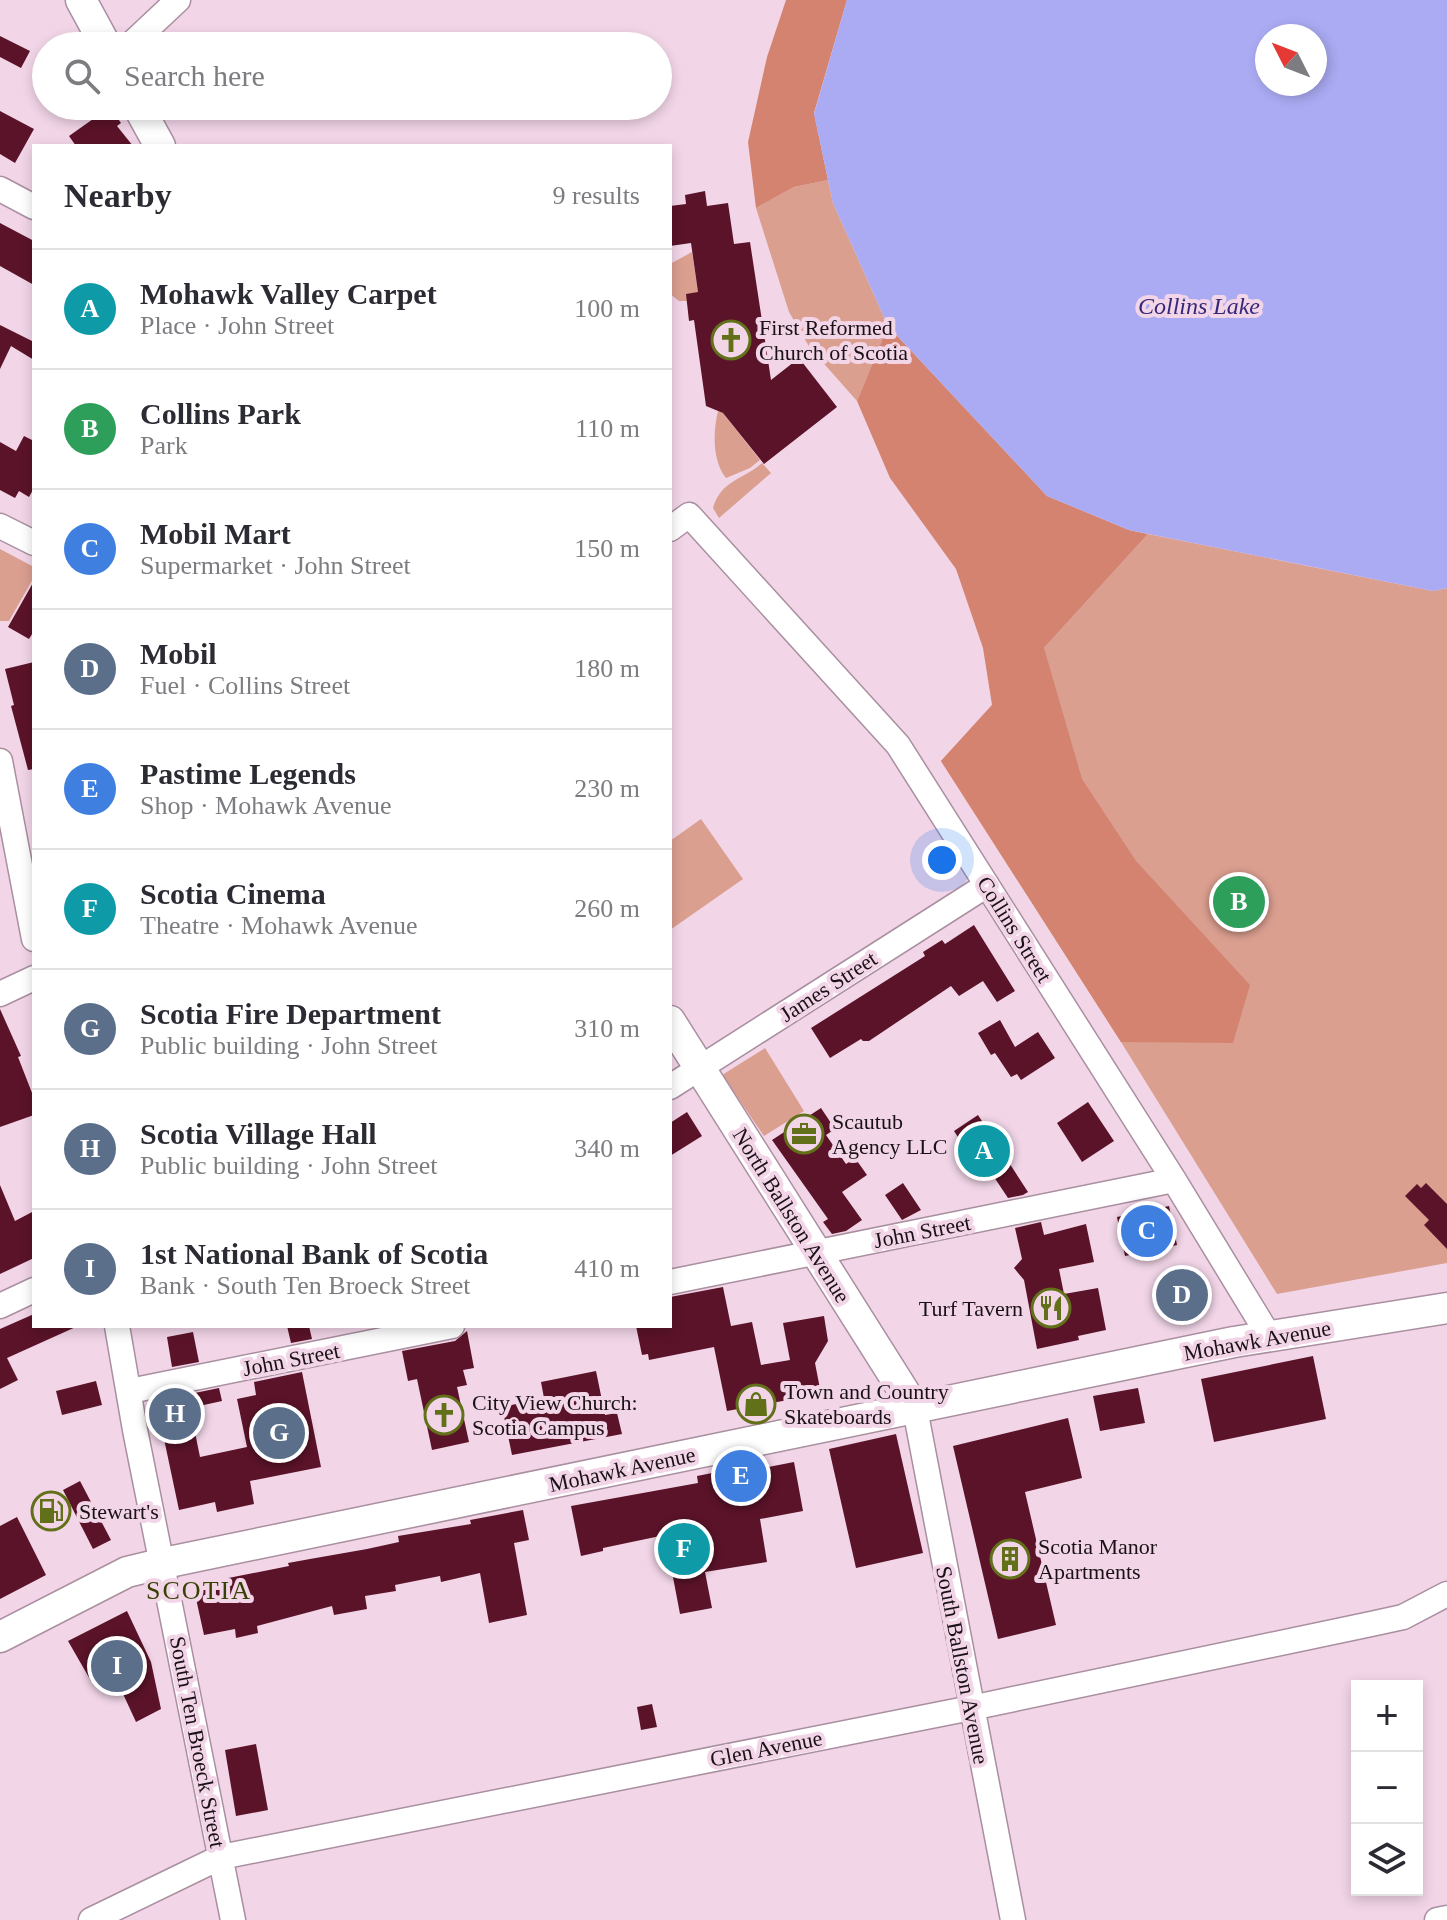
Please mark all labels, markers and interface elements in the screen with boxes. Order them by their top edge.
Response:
north arrow [1255,24,1327,96]
search box [32,32,672,120]
icon: search [60,54,104,98]
text: Search here [124,59,265,92]
text: Nearby [64,177,172,214]
text: 9 results [553,181,640,210]
text: Mohawk Valley Carpet [140,277,437,310]
water label: Collins Lake [1138,293,1260,319]
text: A [81,294,99,323]
text: 100 m [574,294,640,323]
text: Place · John Street [140,311,334,340]
place label: First Reformed Church of Scotia [759,315,908,365]
church icon: First Reformed Church of Scotia [710,319,752,361]
text: Collins Park [140,397,301,430]
text: B [81,414,99,443]
text: 110 m [575,414,640,443]
text: Park [140,431,188,460]
text: Mobil Mart [140,517,291,550]
text: C [81,534,99,563]
text: 150 m [574,534,640,563]
text: Supermarket · John Street [140,551,411,580]
text: Mobil [140,637,217,670]
text: D [81,654,99,683]
text: 180 m [574,654,640,683]
text: Fuel · Collins Street [140,671,350,700]
text: Pastime Legends [140,757,356,790]
text: E [81,774,99,803]
text: 230 m [574,774,640,803]
text: Shop · Mohawk Avenue [140,791,392,820]
your location [922,840,962,880]
street label: Collins Street [972,872,1057,987]
pin: B [1213,872,1265,932]
text: Scotia Cinema [140,877,326,910]
text: F [82,894,98,923]
text: 260 m [574,894,640,923]
text: Theatre · Mohawk Avenue [140,911,417,940]
street label: James Street [775,946,881,1027]
text: Scotia Fire Department [140,997,441,1030]
text: G [80,1014,100,1043]
text: 310 m [574,1014,640,1043]
text: Public building · John Street [140,1031,438,1060]
place label: Scautub Agency LLC [832,1109,947,1159]
office icon: Scautub Agency LLC [783,1113,825,1155]
text: Scotia Village Hall [140,1117,377,1150]
pin: A [958,1121,1010,1181]
street label: North Ballston Avenue [728,1123,855,1307]
text: H [80,1134,100,1163]
text: 340 m [574,1134,640,1163]
text: Public building · John Street [140,1151,438,1180]
pin: C [1121,1201,1173,1261]
street label: John Street [871,1210,973,1253]
text: 1st National Bank of Scotia [140,1237,488,1270]
text: I [85,1254,95,1283]
text: 410 m [574,1254,640,1283]
pin: D [1156,1265,1208,1325]
text: Bank · South Ten Broeck Street [140,1271,471,1300]
restaurant icon: Turf Tavern [1030,1287,1072,1329]
place label: Turf Tavern [919,1296,1023,1321]
street label: Mohawk Avenue [1181,1315,1333,1366]
street label: John Street [240,1338,342,1381]
place label: Town and Country Skateboards [784,1379,949,1429]
shop icon: Town and Country Skateboards [735,1383,777,1425]
pin: H [149,1384,201,1444]
place label: City View Church: Scotia Campus [472,1390,638,1440]
church icon: City View Church: Scotia Campus [423,1394,465,1436]
pin: G [253,1403,305,1463]
street label: Mohawk Avenue [546,1442,698,1497]
pin: E [715,1446,767,1506]
fuel station icon: Stewart's [30,1490,72,1532]
place label: Stewart's [79,1499,159,1524]
pin: F [658,1519,710,1579]
place label: Scotia Manor Apartments [1038,1534,1158,1584]
building icon: Scotia Manor Apartments [989,1538,1031,1580]
street label: South Ballston Avenue [931,1564,994,1766]
district label: SCOTIA [146,1576,252,1605]
street label: South Ten Broeck Street [165,1634,230,1850]
pin: I [91,1636,143,1696]
map controls [1351,1680,1423,1896]
button: + [1351,1680,1423,1752]
street label: Glen Avenue [708,1725,824,1772]
button: − [1351,1752,1423,1824]
button: layers [1351,1824,1423,1896]

